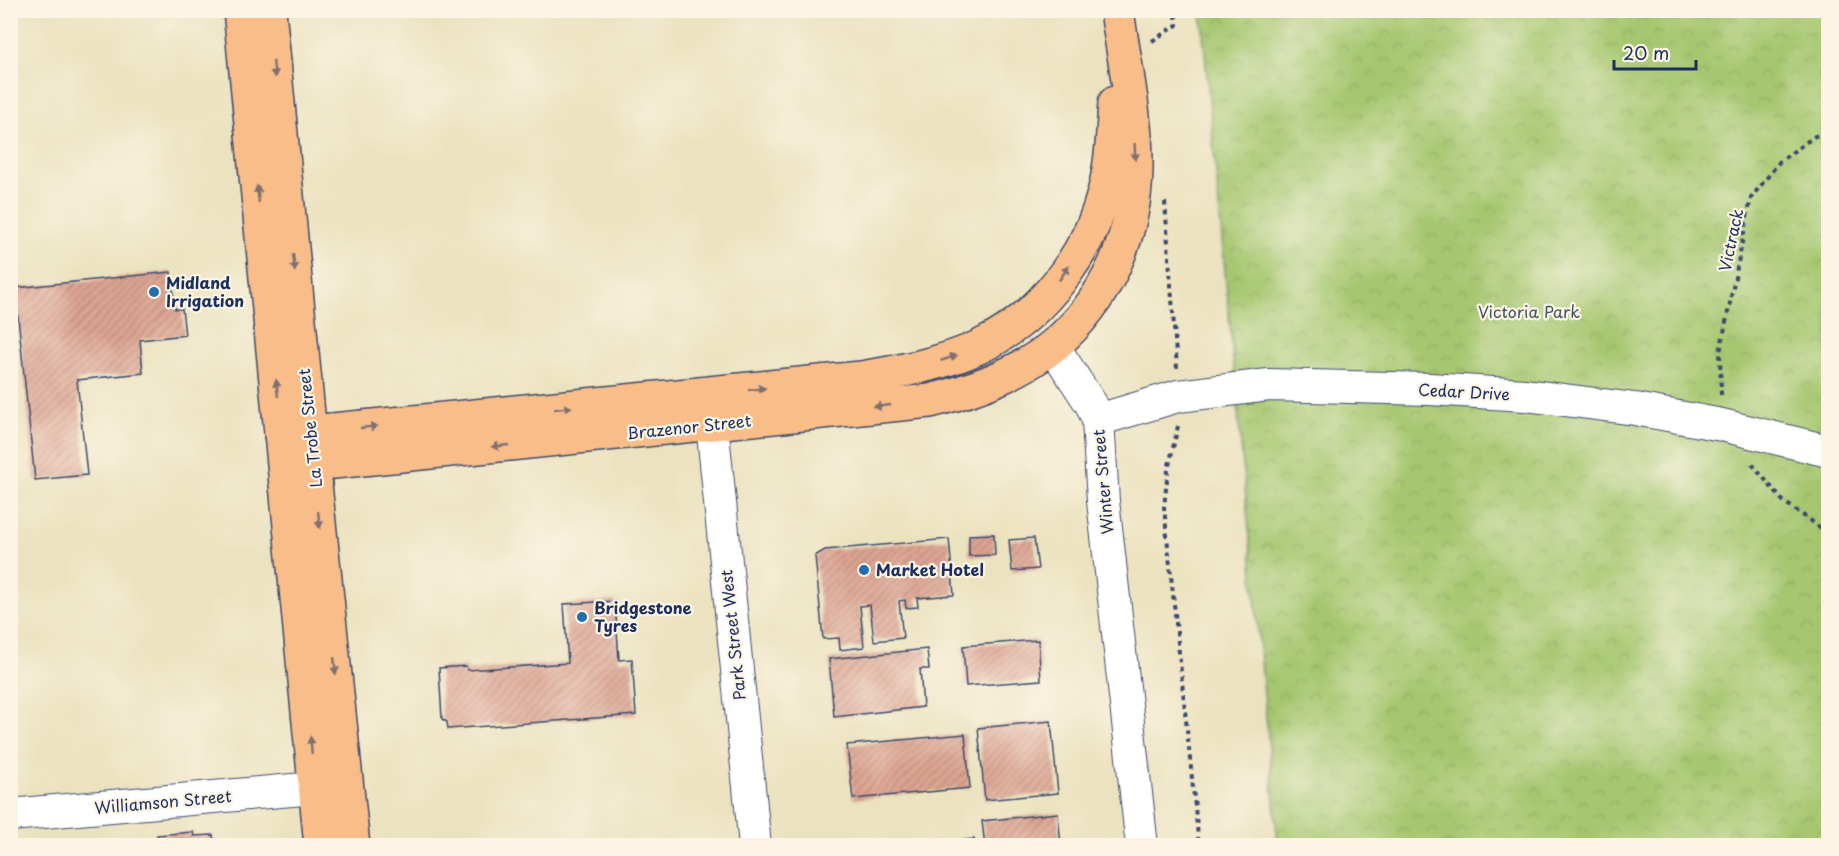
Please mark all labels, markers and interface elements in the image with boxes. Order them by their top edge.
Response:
scale bar [1614,33,1696,71]
text: 20 m [1623,39,1669,66]
one-way arrow [270,59,279,78]
one-way arrow [1131,142,1140,161]
one-way arrow [253,184,263,203]
street label: Victrack [1712,206,1748,273]
one-way arrow [289,253,299,272]
one-way arrow [1058,266,1070,282]
place label: Midland Irrigation [166,270,244,312]
marker: Midland Irrigation [147,285,161,299]
park label: Victoria Park [1478,299,1580,323]
one-way arrow [940,353,958,363]
street label: La Trobe Street [291,367,327,489]
street label: Cedar Drive [1417,377,1511,405]
one-way arrow [272,378,282,397]
one-way arrow [747,384,766,394]
one-way arrow [872,401,891,411]
one-way arrow [553,403,572,413]
street label: Brazenor Street [625,407,753,444]
one-way arrow [359,422,378,432]
street label: Winter Street [1085,428,1119,535]
one-way arrow [490,441,509,451]
one-way arrow [314,510,324,529]
place label: Market Hotel [876,557,984,581]
marker: Market Hotel [857,563,871,577]
street label: Park Street West [713,569,751,701]
place label: Bridgestone Tyres [594,595,692,637]
marker: Bridgestone Tyres [575,610,589,624]
one-way arrow [330,656,339,675]
one-way arrow [306,736,316,755]
street label: Williamson Street [93,783,233,819]

